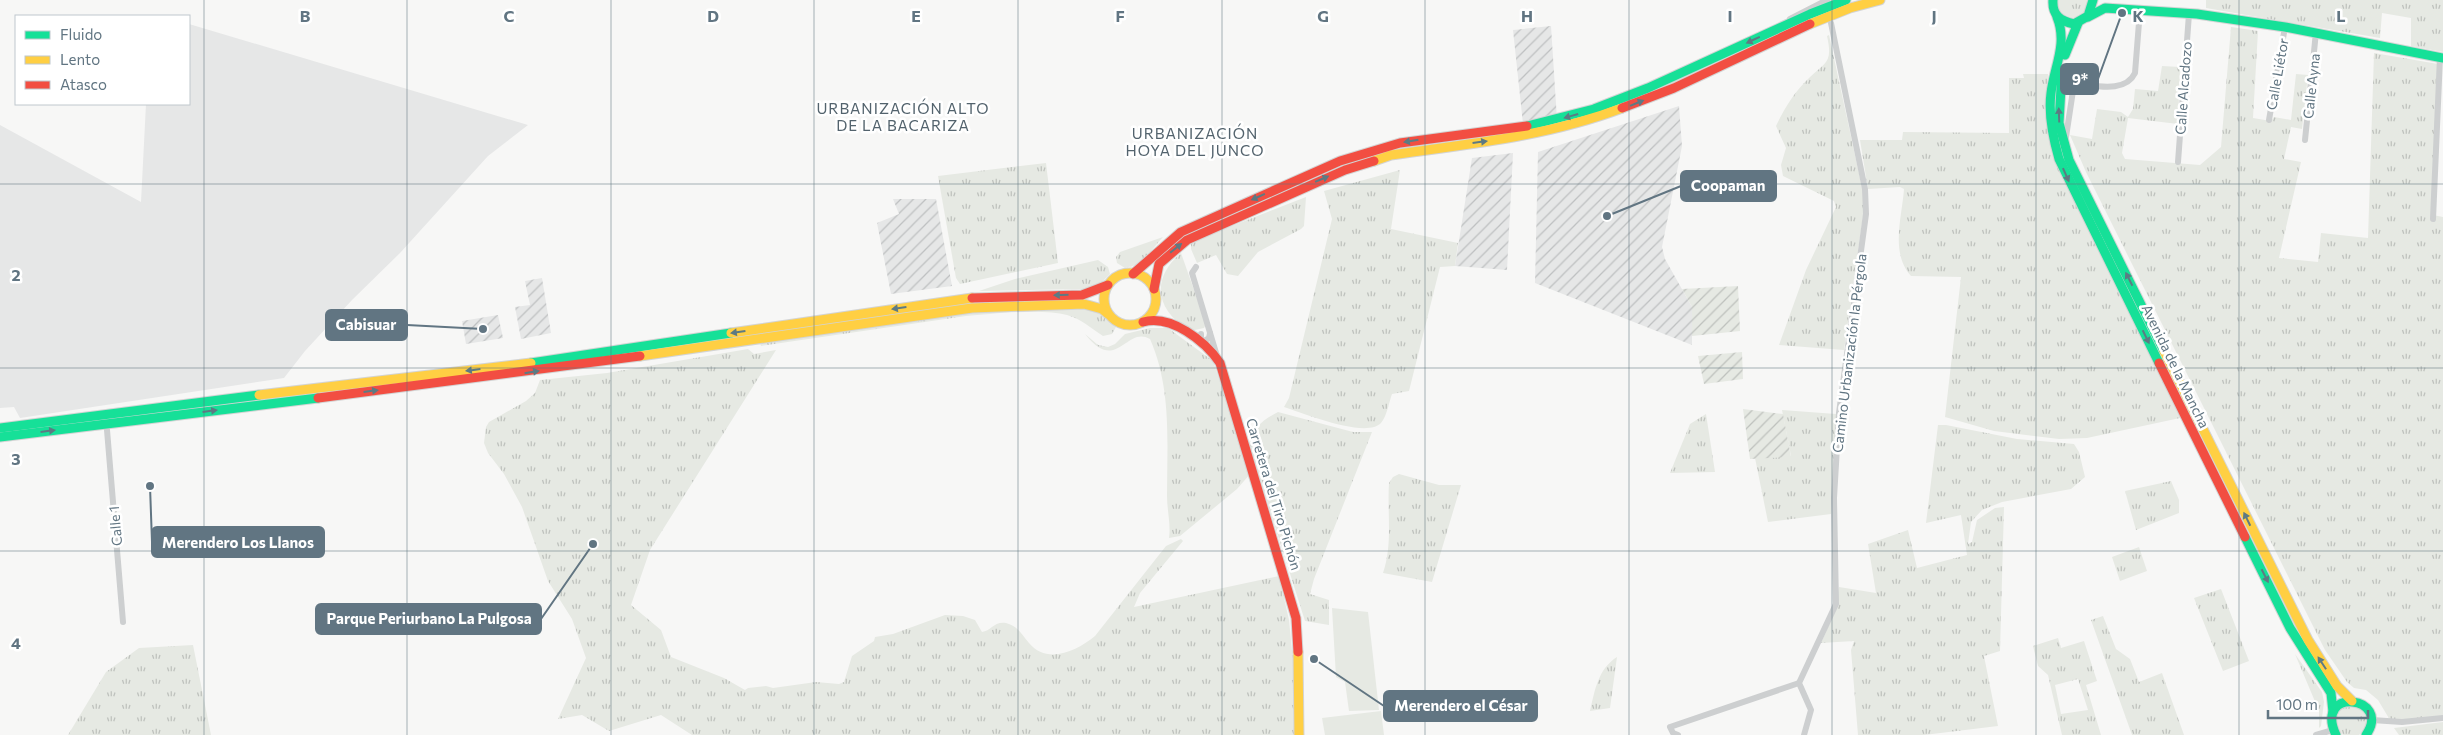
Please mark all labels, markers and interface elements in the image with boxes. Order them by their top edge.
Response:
text: B [300,6,311,25]
text: C [504,6,515,25]
text: D [707,6,719,25]
text: E [911,6,921,25]
text: F [1115,6,1125,25]
text: G [1317,6,1329,25]
text: H [1521,6,1533,25]
text: I [1727,6,1733,25]
text: J [1931,6,1937,25]
text: K [2132,6,2144,25]
text: L [2336,6,2346,25]
legend [15,15,190,105]
text: Fluido [60,25,102,43]
one-way arrow [1746,36,1760,44]
street label: Calle Liétor [2262,36,2292,111]
street label: Calle Alcadozo [2171,41,2195,135]
text: Lento [60,50,100,68]
street label: Calle Ayna [2299,52,2323,120]
callout: 9* [2061,64,2098,94]
text: 9* [2072,70,2089,88]
text: Atasco [60,75,107,93]
district label: URBANIZACIÓN ALTO DE LA BACARIZA [816,98,990,134]
one-way arrow [1630,99,1644,107]
one-way arrow [2055,106,2063,122]
one-way arrow [1563,113,1578,121]
district label: URBANIZACIÓN HOYA DEL JUNCO [1125,123,1265,159]
one-way arrow [1402,138,1418,146]
one-way arrow [1472,138,1488,146]
one-way arrow [2063,168,2071,182]
callout: Coopaman [1681,171,1776,201]
one-way arrow [1315,175,1329,183]
text: Coopaman [1691,176,1765,194]
one-way arrow [1251,193,1266,201]
one-way arrow [1169,243,1182,254]
street label: Camino Urbanización la Pérgola [1828,252,1870,454]
text: 2 [11,265,21,284]
one-way arrow [2125,272,2133,286]
one-way arrow [1052,291,1068,299]
street label: Avenida de la Mancha [2139,301,2213,431]
one-way arrow [891,305,907,313]
callout: Cabisuar [326,310,407,340]
text: Cabisuar [336,315,396,333]
one-way arrow [730,328,746,336]
one-way arrow [2142,330,2150,344]
one-way arrow [465,366,481,374]
one-way arrow [525,367,541,375]
one-way arrow [363,387,379,395]
one-way arrow [202,407,218,415]
street label: Carretera del Tiro Pichón [1243,416,1305,572]
one-way arrow [41,427,57,435]
text: 3 [11,449,21,468]
street label: Calle 1 [105,505,125,547]
one-way arrow [2243,512,2251,526]
callout: Merendero Los Llanos [152,527,324,557]
text: Merendero Los Llanos [162,533,314,551]
one-way arrow [2261,569,2269,584]
callout: Parque Periurbano La Pulgosa [316,604,541,634]
text: Parque Periurbano La Pulgosa [326,609,532,627]
text: 4 [11,633,21,652]
one-way arrow [2317,657,2327,670]
scale bar [2268,688,2368,720]
callout: Merendero el César [1384,691,1537,721]
text: 100 m [2276,695,2318,713]
text: Merendero el César [1394,696,1528,714]

